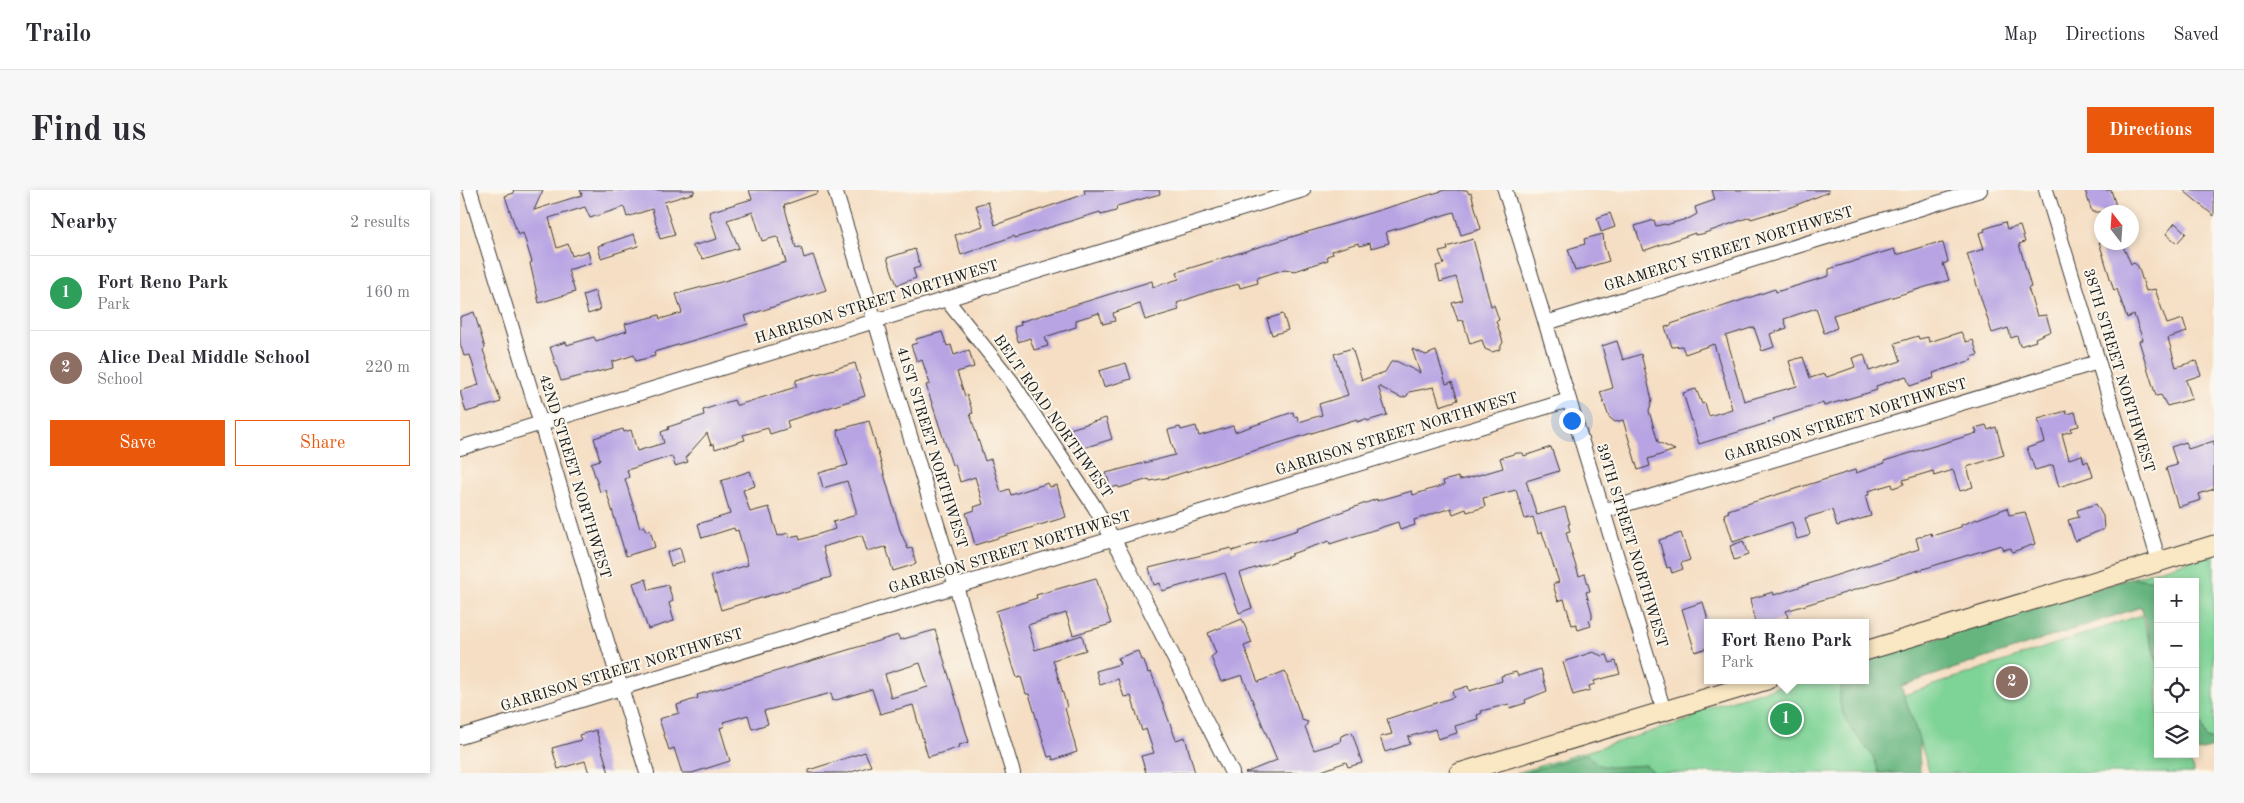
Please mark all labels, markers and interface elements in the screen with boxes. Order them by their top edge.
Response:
text: Trailo [25,23,91,47]
text: Map [2004,26,2037,44]
text: Directions [2065,26,2145,44]
text: Saved [2173,26,2219,44]
button: Directions [2087,107,2214,153]
text: Find us [30,113,146,148]
street label: GRAMERCY STREET NORTHWEST [1603,205,1855,295]
north arrow [2094,205,2139,250]
text: Nearby [50,212,118,233]
text: 2 results [350,215,410,231]
street label: HARRISON STREET NORTHWEST [753,259,1001,347]
street label: 38TH STREET NORTHWEST [2080,267,2156,475]
text: Fort Reno Park [97,274,228,293]
text: 1 [61,285,71,301]
text: 160 m [365,285,410,301]
text: Park [97,297,130,313]
street label: BELT ROAD NORTHWEST [990,333,1114,501]
street label: 41ST STREET NORTHWEST [893,346,969,550]
text: Alice Deal Middle School [97,349,310,368]
text: 2 [61,360,71,376]
text: 220 m [365,360,410,376]
text: School [97,372,143,388]
street label: 42ND STREET NORTHWEST [536,373,612,581]
street label: GARRISON STREET NORTHWEST [1723,377,1969,465]
street label: GARRISON STREET NORTHWEST [1274,391,1520,479]
your location [1559,408,1585,434]
button: Save [50,420,225,466]
button: Share [235,420,410,466]
street label: 39TH STREET NORTHWEST [1593,442,1669,650]
street label: GARRISON STREET NORTHWEST [887,509,1133,597]
map controls [2154,578,2199,758]
button: + [2154,578,2199,623]
popup [1704,619,1869,684]
button: − [2154,623,2199,668]
street label: GARRISON STREET NORTHWEST [499,627,745,715]
text: Fort Reno Park [1721,632,1852,651]
text: Park [1721,655,1754,671]
pin: 2 [1996,663,2028,701]
button: locate [2154,668,2199,713]
pin: 1 [1770,700,1802,738]
button: layers [2154,713,2199,758]

